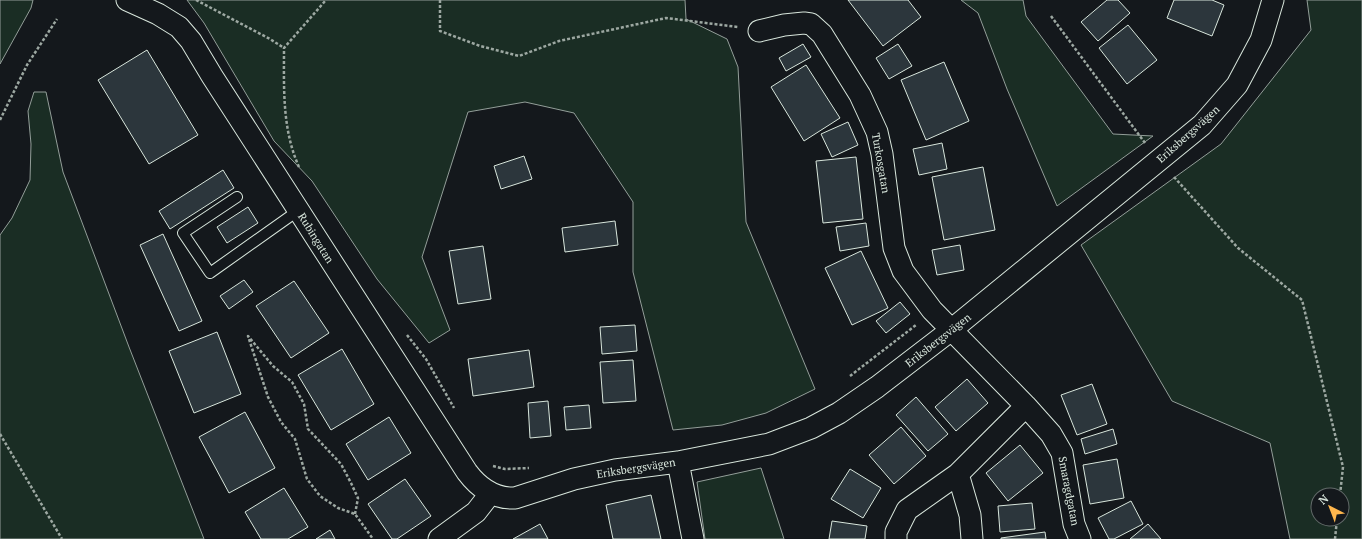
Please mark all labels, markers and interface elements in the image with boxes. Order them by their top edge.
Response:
street label: Eriksbergsvägen [1154,102,1223,166]
street label: Turkosgatan [869,132,893,195]
street label: Rubingatan [295,210,337,266]
street label: Eriksbergsvägen [902,310,974,370]
street label: Eriksbergsvägen [596,455,677,481]
street label: Smaragdgatan [1055,455,1083,527]
north arrow [1310,487,1350,527]
text: N [1316,491,1332,508]

